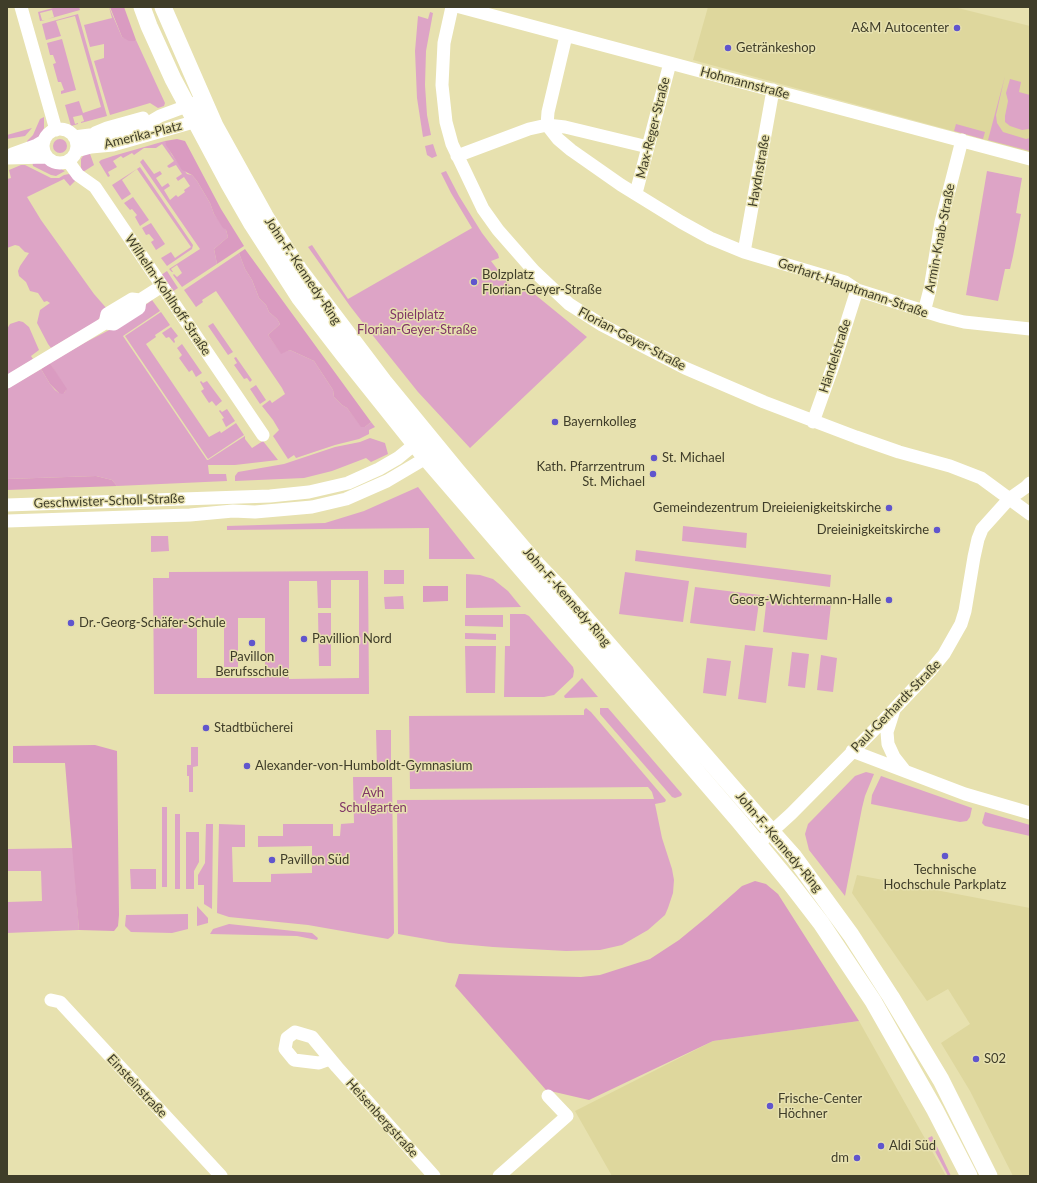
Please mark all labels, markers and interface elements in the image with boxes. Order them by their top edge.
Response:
place label: A&M Autocenter [851,20,949,36]
marker: A&M Autocenter [952,23,962,33]
place label: Getränkeshop [736,40,816,56]
marker: Getränkeshop [723,43,733,53]
street label: Hohmannstraße [699,64,791,102]
street label: Max-Reger-Straße [633,76,673,180]
street label: Amerika-Platz [102,118,184,152]
street label: Haydnstraße [745,134,773,208]
street label: Armin-Knab-Straße [922,182,958,294]
street label: John-F.-Kennedy-Ring [261,214,345,328]
street label: Wilhelm-Kohlhoff-Straße [122,231,214,359]
street label: Gerhart-Hauptmann-Straße [776,255,930,321]
place label: Bolzplatz Florian-Geyer-Straße [482,267,602,298]
marker: Bolzplatz Florian-Geyer-Straße [469,277,479,287]
street label: Florian-Geyer-Straße [575,304,689,374]
park label: Spielplatz Florian-Geyer-Straße [357,307,477,338]
street label: Händelstraße [816,317,854,395]
place label: Bayernkolleg [563,414,636,430]
marker: Bayernkolleg [550,417,560,427]
place label: St. Michael [662,450,725,466]
marker: St. Michael [649,453,659,463]
place label: Kath. Pfarrzentrum St. Michael [536,459,645,490]
marker: Kath. Pfarrzentrum St. Michael [648,469,658,479]
street label: Geschwister-Scholl-Straße [33,491,185,511]
place label: Gemeindezentrum Dreieienigkeitskirche [653,500,881,516]
marker: Gemeindezentrum Dreieienigkeitskirche [884,503,894,513]
place label: Dreieinigkeitskirche [817,522,929,538]
marker: Dreieinigkeitskirche [932,525,942,535]
street label: John-F.-Kennedy-Ring [520,544,614,650]
place label: Georg-Wichtermann-Halle [730,592,881,608]
marker: Georg-Wichtermann-Halle [884,595,894,605]
place label: Dr.-Georg-Schäfer-Schule [79,615,226,631]
marker: Dr.-Georg-Schäfer-Schule [66,618,76,628]
place label: Pavillion Nord [312,631,392,647]
marker: Pavillion Nord [299,634,309,644]
marker: Pavillon Berufsschule [247,638,257,648]
place label: Pavillon Berufsschule [215,649,289,680]
street label: Paul-Gerhardt-Straße [848,657,944,755]
place label: Stadtbücherei [214,720,293,736]
marker: Stadtbücherei [201,723,211,733]
place label: Alexander-von-Humboldt-Gymnasium [255,758,473,774]
marker: Alexander-von-Humboldt-Gymnasium [242,761,252,771]
park label: Avh Schulgarten [339,785,407,816]
street label: John-F.-Kennedy-Ring [732,789,826,895]
marker: Technische Hochschule Parkplatz [940,851,950,861]
place label: Pavillon Süd [280,852,349,868]
marker: Pavillon Süd [267,855,277,865]
place label: Technische Hochschule Parkplatz [884,862,1006,893]
street label: Einsteinstraße [104,1051,170,1121]
place label: S02 [984,1051,1006,1067]
marker: S02 [971,1054,981,1064]
street label: Heisenbergstraße [343,1075,421,1161]
place label: Frische-Center Höchner [778,1091,862,1122]
marker: Frische-Center Höchner [765,1101,775,1111]
place label: Aldi Süd [889,1138,936,1154]
marker: Aldi Süd [876,1141,886,1151]
place label: dm [831,1150,849,1166]
marker: dm [852,1153,862,1163]

